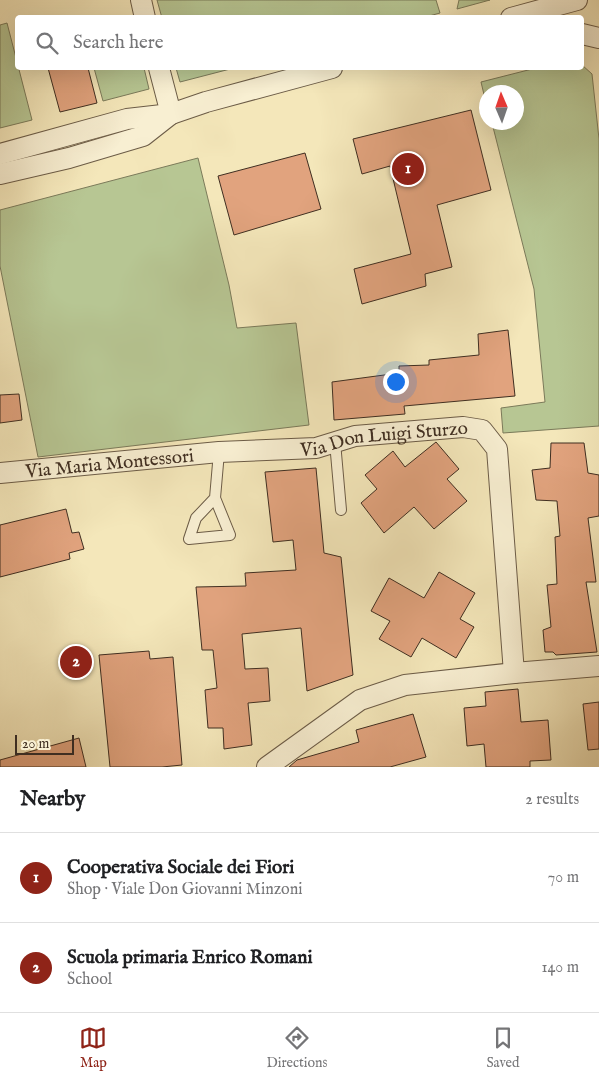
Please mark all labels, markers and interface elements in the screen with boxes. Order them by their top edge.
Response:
search box [15,15,584,70]
icon: search [33,29,61,57]
text: Search here [73,31,164,55]
north arrow [479,85,524,130]
pin: 1 [392,150,424,188]
your location [383,369,409,395]
street label: Via Don Luigi Sturzo [299,417,469,463]
street label: Via Maria Montessori [23,444,195,485]
pin: 2 [60,643,92,681]
scale bar [15,732,74,755]
text: 20 m [22,735,49,753]
text: Nearby [20,786,85,813]
text: 2 results [525,790,579,810]
text: Cooperativa Sociale dei Fiori [67,856,294,880]
text: 1 [33,868,39,888]
text: 70 m [548,868,579,888]
text: Shop · Viale Don Giovanni Minzoni [67,880,303,900]
text: Scuola primaria Enrico Romani [67,946,313,970]
text: 2 [32,958,40,978]
text: 140 m [541,958,579,978]
text: School [67,970,112,990]
tab: Map [79,1024,107,1072]
tab: Directions [266,1024,327,1072]
tab: Saved [486,1024,519,1072]

